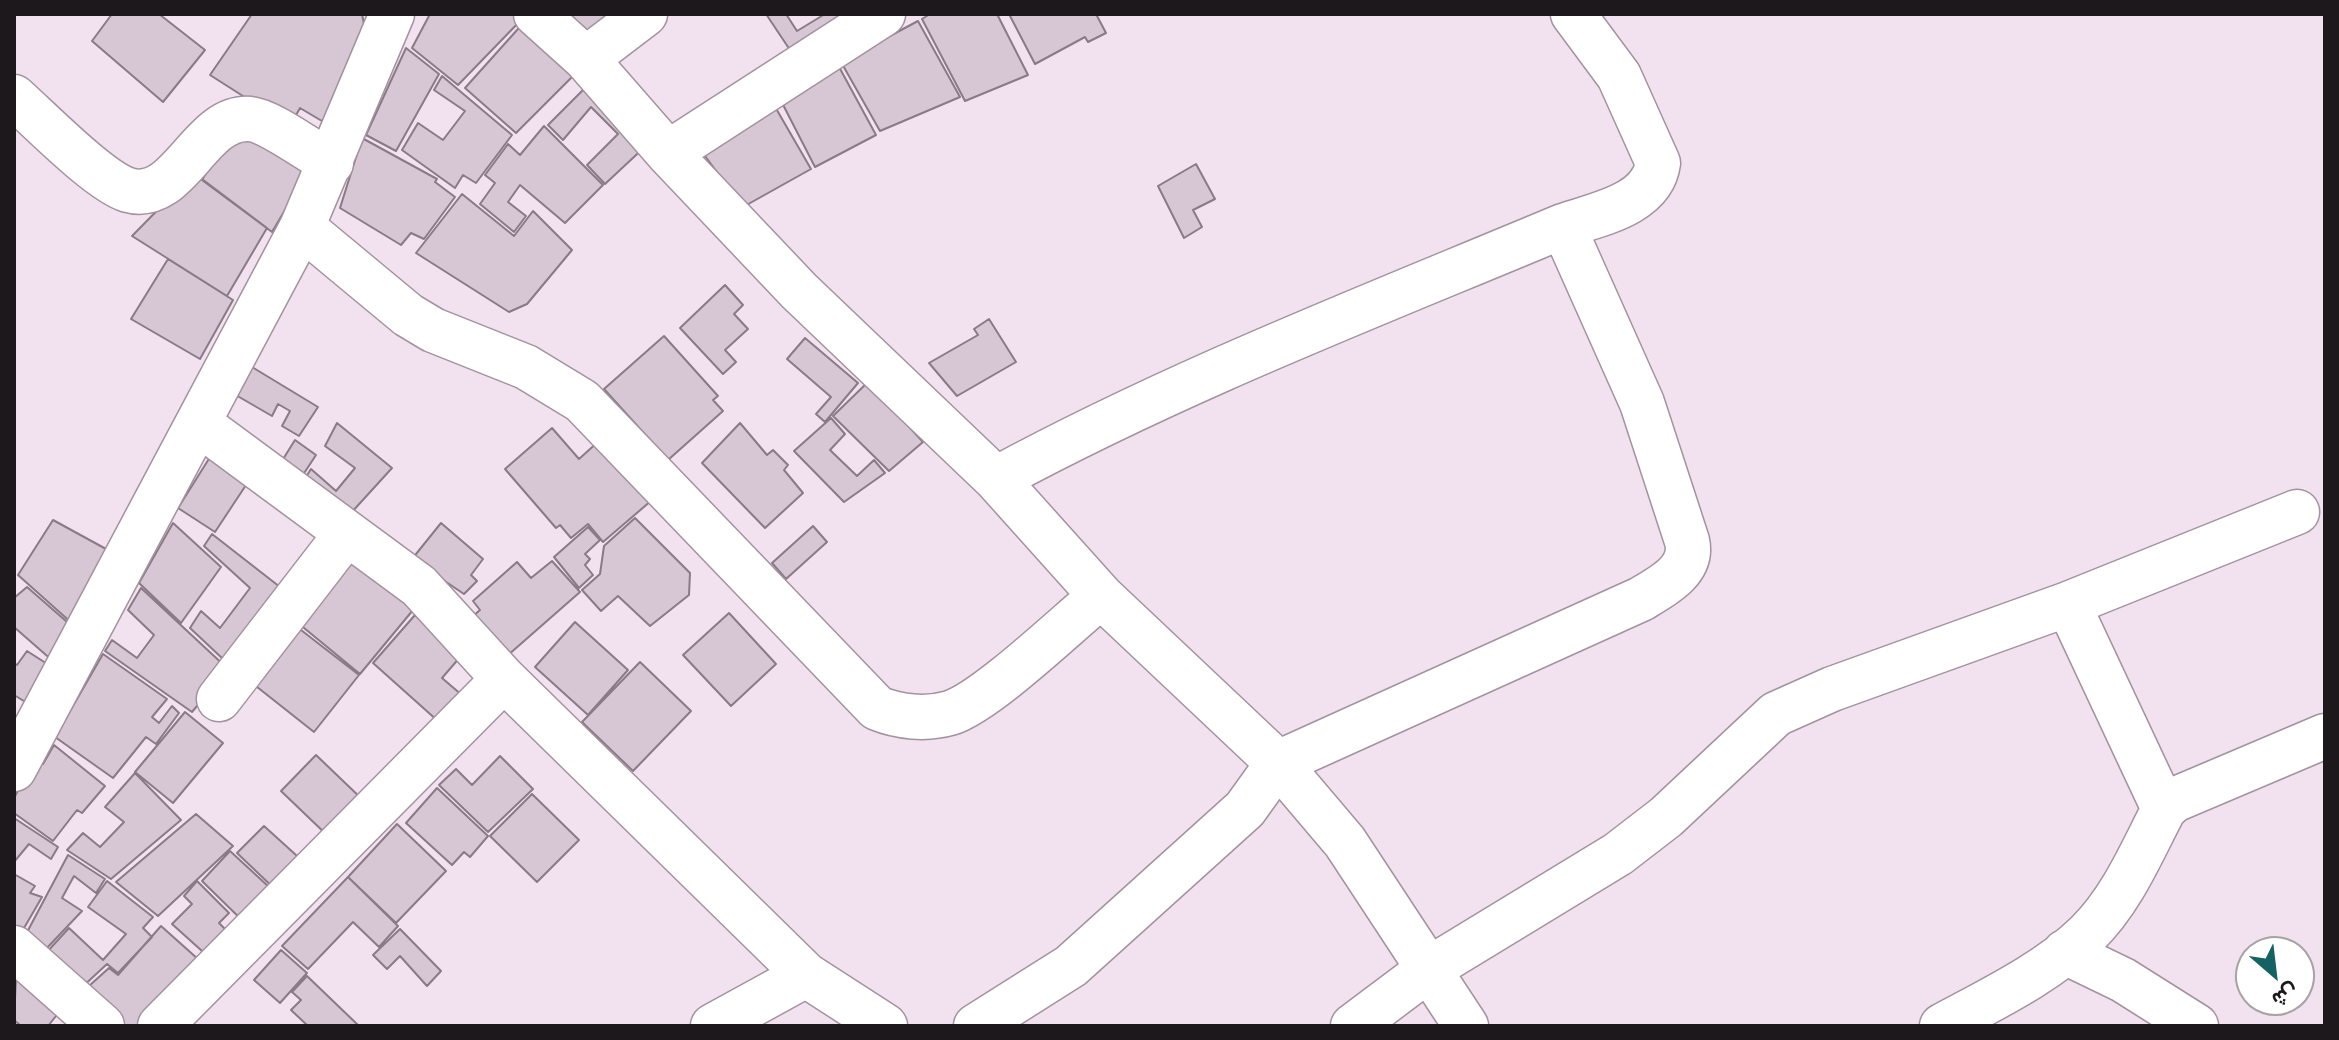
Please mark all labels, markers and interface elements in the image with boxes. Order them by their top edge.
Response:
north arrow [2235,936,2315,1016]
text: ش [2266,975,2305,1016]

